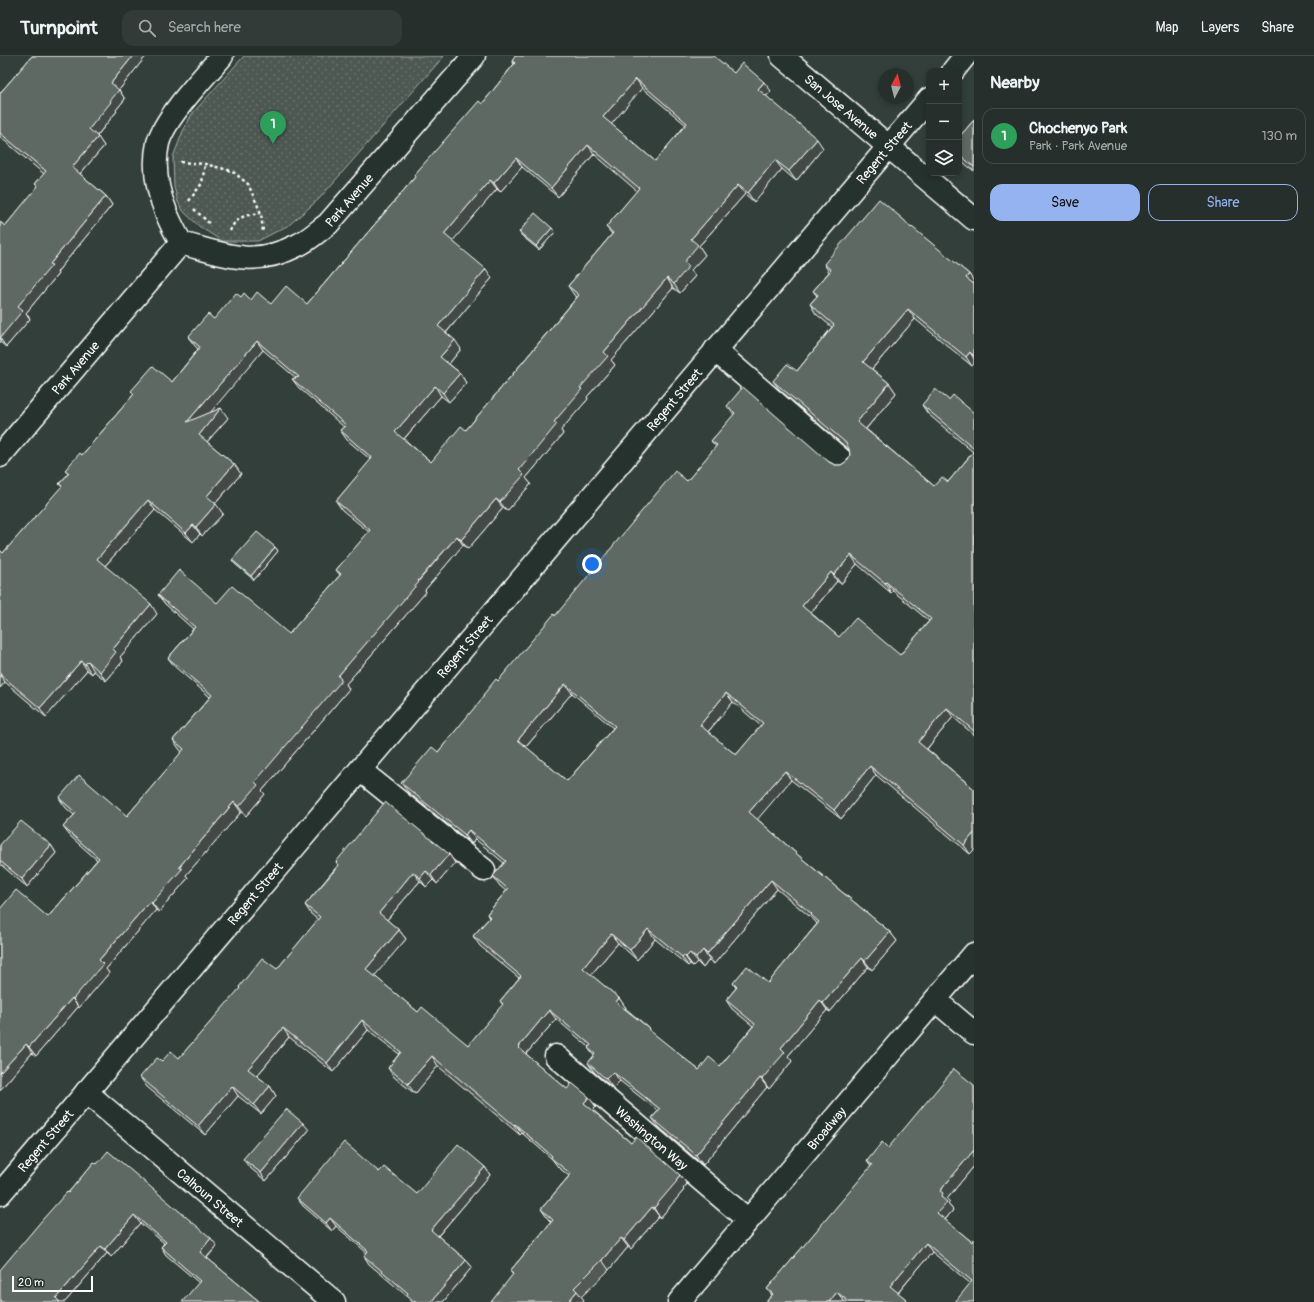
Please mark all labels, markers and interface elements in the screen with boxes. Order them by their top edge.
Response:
search box [122,10,402,46]
text: Turnpoint [20,16,98,40]
icon: search [136,17,158,39]
text: Search here [168,18,241,37]
text: Map [1156,19,1179,36]
text: Layers [1201,19,1239,36]
text: Share [1261,19,1294,36]
north arrow [878,68,914,104]
map controls [926,68,962,176]
button: + [926,68,962,104]
street label: San Jose Avenue [801,71,881,143]
text: Nearby [990,72,1039,93]
button: − [926,104,962,140]
pin: 1 [260,111,286,144]
street label: Regent Street [853,118,916,188]
text: Chochenyo Park [1029,119,1127,138]
text: 1 [1001,128,1007,144]
text: 130 m [1261,128,1297,144]
text: Park · Park Avenue [1029,138,1127,154]
button: layers [926,140,962,176]
street label: Park Avenue [322,170,378,231]
button: Save [990,184,1140,221]
button: Share [1148,184,1298,221]
street label: Park Avenue [49,338,104,398]
street label: Regent Street [644,365,706,435]
your location [582,554,602,574]
street label: Regent Street [434,612,497,682]
street label: Regent Street [225,859,287,929]
street label: Washington Way [612,1103,691,1174]
street label: Broadway [804,1104,850,1154]
street label: Regent Street [15,1106,78,1176]
street label: Calhoun Street [173,1165,247,1231]
scale bar [12,1274,93,1293]
text: 20 m [18,1276,44,1289]

